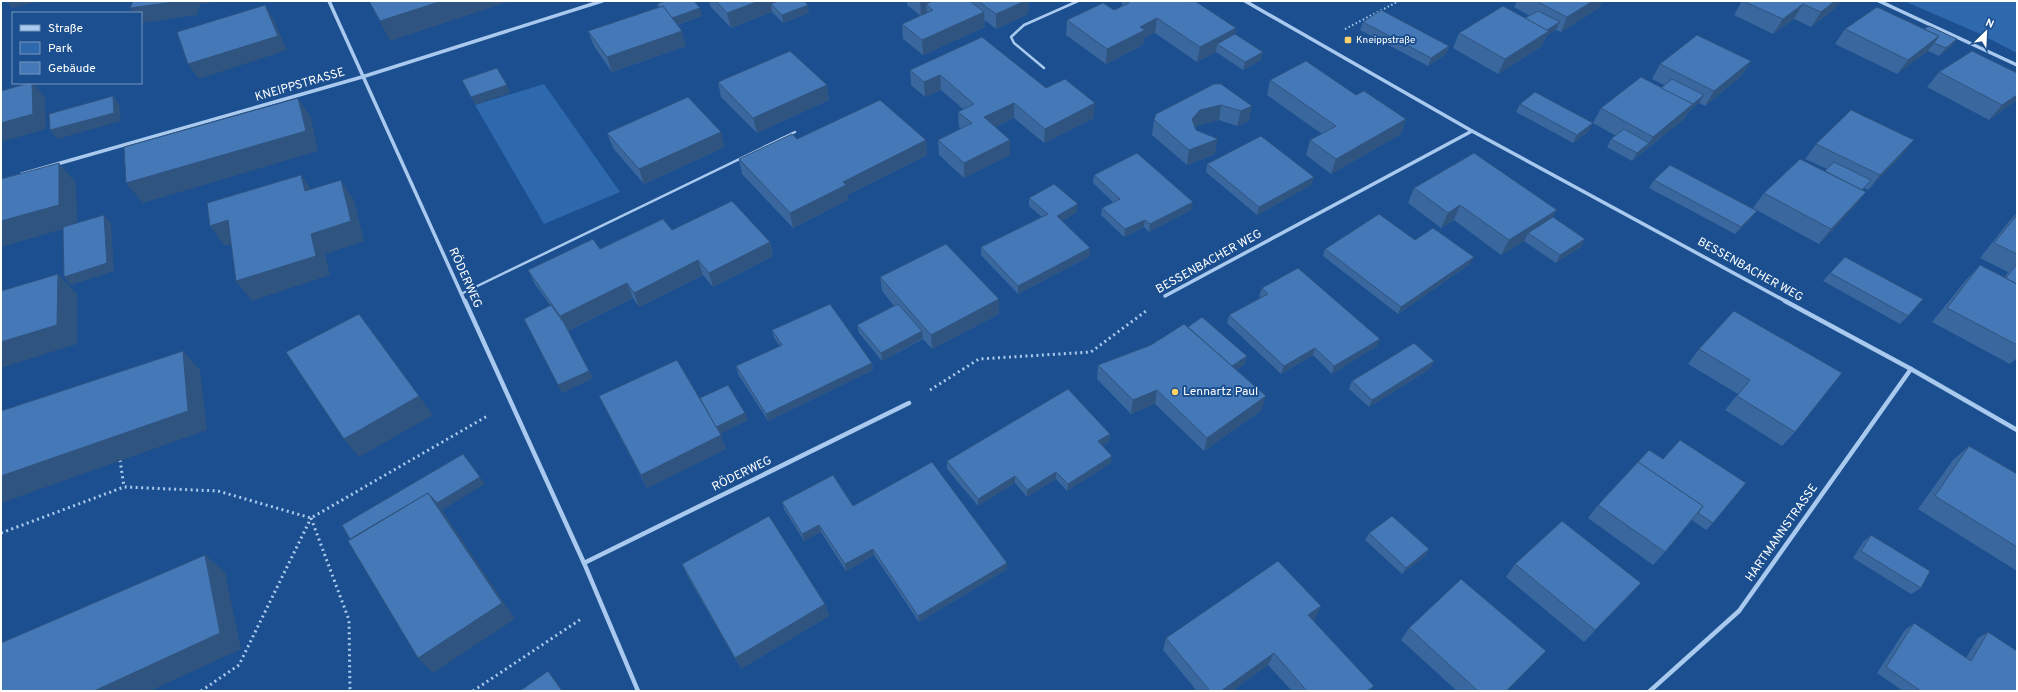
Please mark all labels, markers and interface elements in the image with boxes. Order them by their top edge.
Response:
legend [12,12,142,84]
north arrow [1966,12,2006,52]
text: N [1983,16,1996,32]
text: Straße [48,21,83,37]
place label: Kneippstraße [1356,34,1415,47]
marker: Kneippstraße [1343,35,1353,45]
text: Park [48,41,73,57]
text: Gebäude [48,61,96,77]
street label: KNEIPPSTRASSE [253,65,347,105]
street label: BESSENBACHER WEG [1153,226,1265,298]
street label: BESSENBACHER WEG [1694,234,1806,306]
street label: RÖDERWEG [445,245,485,311]
place label: Lennartz Paul [1183,384,1258,400]
marker: Lennartz Paul [1170,387,1180,397]
street label: RÖDERWEG [709,453,775,495]
street label: HARTMANNSTRASSE [1742,481,1822,585]

